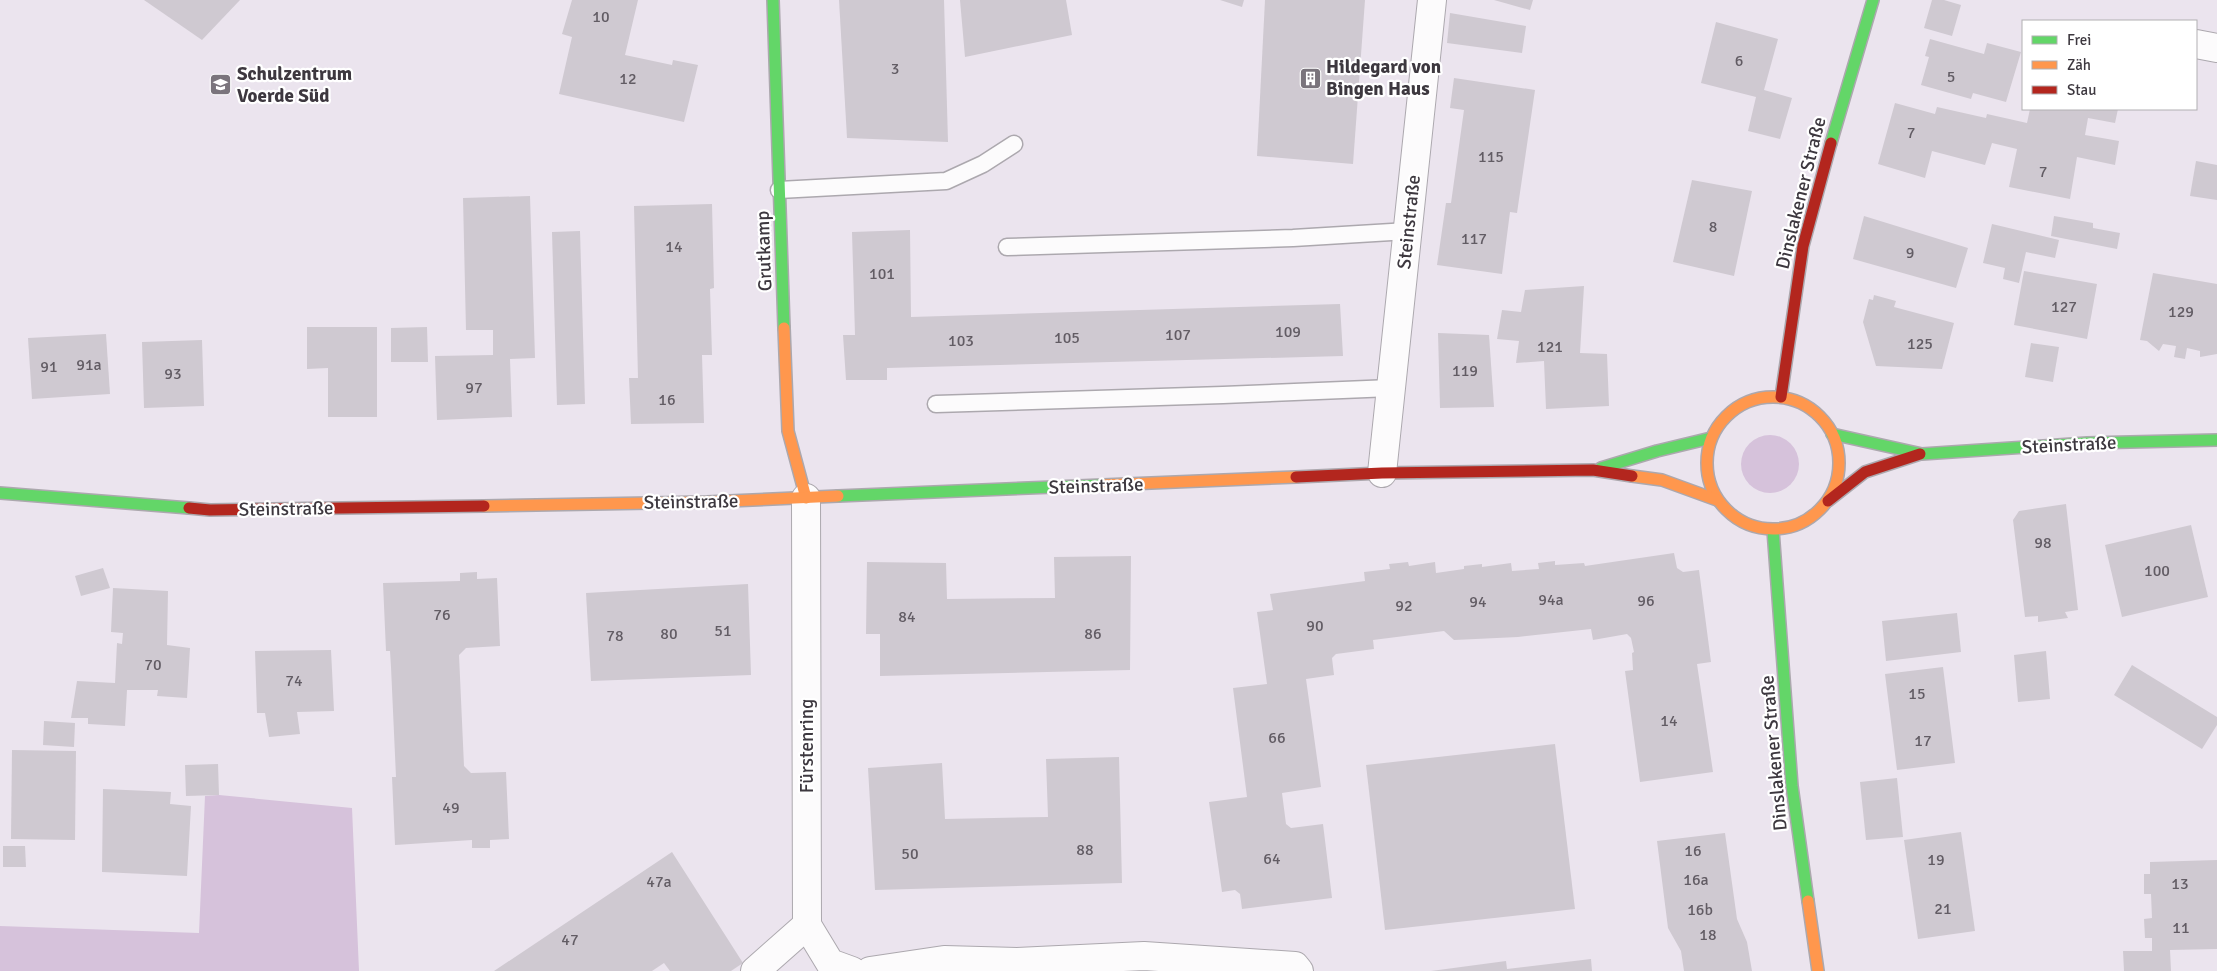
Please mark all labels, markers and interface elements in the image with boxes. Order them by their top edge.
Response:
house number: 10 [592,7,610,27]
legend [2022,20,2197,110]
text: Frei [2067,31,2091,49]
house number: 6 [1735,51,1743,71]
place label: Hildegard von Bingen Haus [1326,55,1441,101]
text: Zäh [2067,56,2091,74]
house number: 3 [891,59,899,79]
place label: Schulzentrum Voerde Süd [237,62,352,108]
building icon: Hildegard von Bingen Haus [1298,66,1322,90]
house number: 5 [1947,67,1955,87]
house number: 12 [619,69,637,89]
school or university icon: Schulzentrum Voerde Süd [209,73,233,97]
text: Stau [2067,81,2096,99]
street label: Dinslakener Straße [1770,114,1832,272]
house number: 7 [1907,123,1915,143]
house number: 115 [1478,147,1504,167]
house number: 7 [2039,162,2047,182]
street label: Steinstraße [1392,174,1426,270]
street label: Grutkamp [751,210,777,292]
house number: 8 [1709,217,1717,237]
house number: 117 [1461,229,1487,249]
house number: 14 [665,237,683,257]
house number: 9 [1906,243,1914,263]
house number: 101 [869,264,895,284]
house number: 127 [2051,297,2077,317]
house number: 129 [2168,302,2194,322]
house number: 109 [1275,322,1301,342]
house number: 107 [1165,325,1191,345]
house number: 105 [1054,328,1080,348]
house number: 103 [948,331,974,351]
house number: 125 [1907,334,1933,354]
house number: 121 [1537,337,1563,357]
house number: 91a [76,355,102,375]
house number: 91 [40,357,58,377]
house number: 119 [1452,361,1478,381]
house number: 93 [164,364,182,384]
house number: 97 [465,378,483,398]
house number: 16 [658,390,676,410]
street label: Steinstraße [2021,431,2117,459]
street label: Steinstraße [1048,472,1144,500]
street label: Steinstraße [643,489,739,515]
street label: Steinstraße [238,496,334,522]
house number: 98 [2034,533,2052,553]
house number: 100 [2144,561,2170,581]
house number: 94a [1538,590,1564,610]
house number: 96 [1637,591,1655,611]
house number: 94 [1469,592,1487,612]
house number: 92 [1395,596,1413,616]
house number: 76 [433,605,451,625]
house number: 84 [898,607,916,627]
house number: 90 [1306,616,1324,636]
house number: 51 [714,621,732,641]
house number: 80 [660,624,678,644]
house number: 86 [1084,624,1102,644]
house number: 78 [606,626,624,646]
house number: 70 [144,655,162,675]
house number: 74 [285,671,303,691]
street label: Dinslakener Straße [1755,674,1793,832]
house number: 15 [1908,684,1926,704]
street label: Fürstenring [795,699,819,793]
house number: 14 [1660,711,1678,731]
house number: 66 [1268,728,1286,748]
house number: 17 [1914,731,1932,751]
house number: 49 [442,798,460,818]
house number: 88 [1076,840,1094,860]
house number: 16 [1684,841,1702,861]
house number: 50 [901,844,919,864]
house number: 64 [1263,849,1281,869]
house number: 19 [1927,850,1945,870]
house number: 16a [1683,870,1709,890]
house number: 47a [646,872,672,892]
house number: 13 [2171,874,2189,894]
house number: 21 [1934,899,1952,919]
house number: 16b [1687,900,1713,920]
house number: 11 [2172,918,2190,938]
house number: 18 [1699,925,1717,945]
house number: 47 [561,930,579,950]

